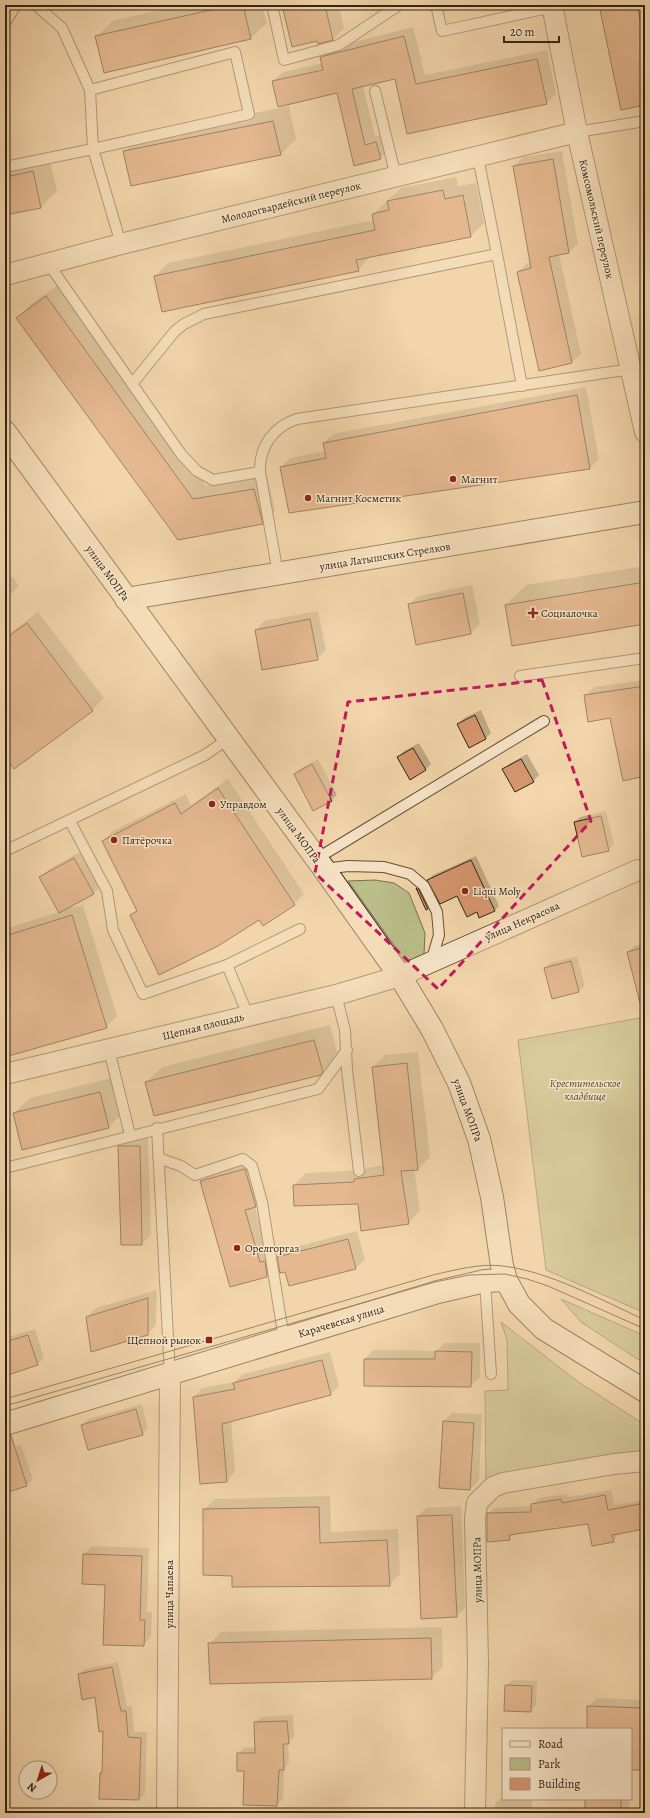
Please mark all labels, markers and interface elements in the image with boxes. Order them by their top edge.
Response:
scale bar [504,18,559,44]
text: 20 m [510,24,534,40]
street label: Комсомольский переулок [575,158,618,281]
street label: Молодогвардейский переулок [220,178,363,227]
place label: Магнит [461,472,498,487]
marker: Магнит [448,474,458,484]
place label: Магнит Косметик [316,491,402,506]
marker: Магнит Косметик [303,493,313,503]
street label: улица Латышских Стрелков [318,539,452,574]
street label: улица МОПРа [82,541,134,605]
place label: Социалочка [541,606,599,621]
marker: Социалочка [528,608,538,618]
place label: Управдом [220,797,267,812]
marker: Управдом [207,799,217,809]
street label: улица МОПРа [273,803,325,867]
place label: Пятёрочка [122,833,173,848]
marker: Пятёрочка [109,835,119,845]
place label: Liqui Moly [473,884,521,899]
marker: Liqui Moly [460,886,470,896]
street label: улица Некрасова [482,898,563,945]
street label: Щепная площадь [161,1009,245,1044]
street label: улица МОПРа [449,1076,486,1145]
park label: Крестительское кладбище [549,1076,621,1104]
place label: Орелгоргаз [245,1241,299,1256]
marker: Орелгоргаз [232,1243,242,1253]
street label: Карачевская улица [296,1301,387,1342]
place label: Щепной рынок [127,1333,201,1348]
marker: Щепной рынок [204,1335,214,1345]
street label: улица МОПРа [469,1536,486,1604]
street label: улица Чапаева [162,1559,177,1629]
legend [502,1728,632,1800]
text: Road [538,1736,564,1752]
text: Park [538,1756,561,1772]
north arrow [18,1760,58,1800]
text: Building [538,1776,580,1792]
text: N [24,1779,40,1796]

